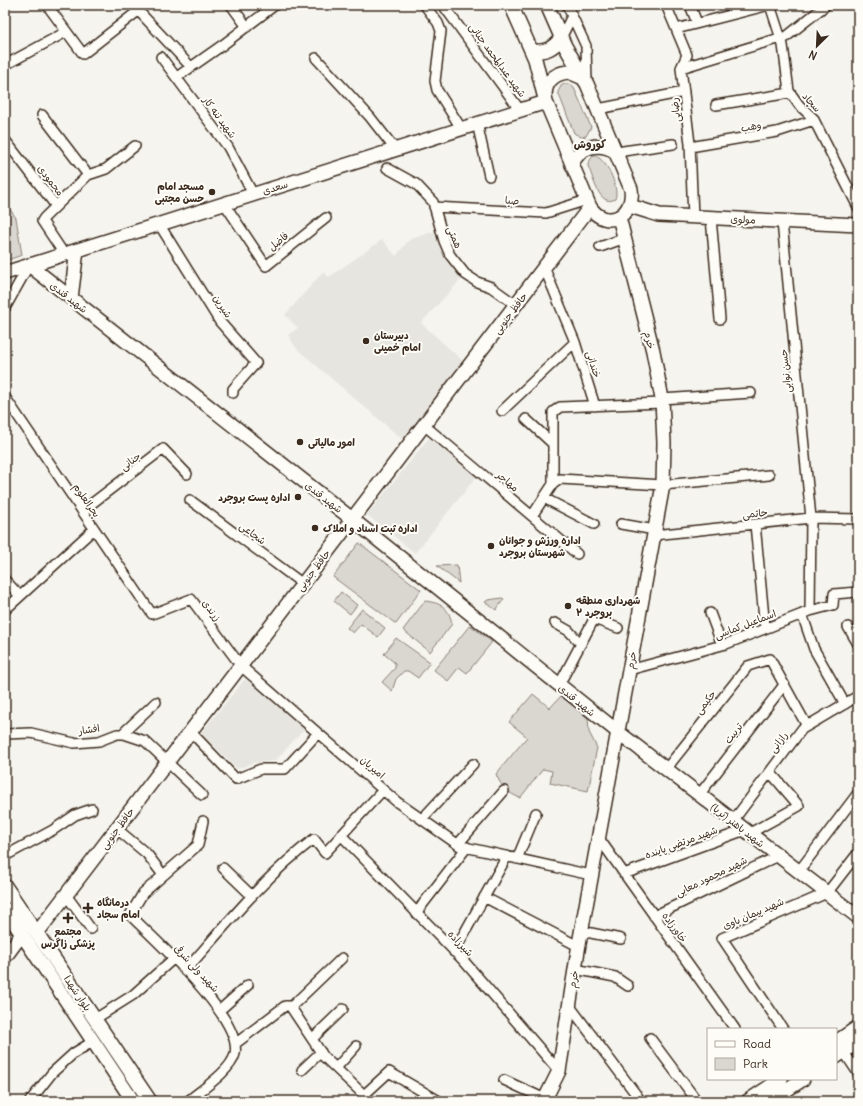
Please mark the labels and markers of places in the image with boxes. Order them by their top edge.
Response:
place label: مسجد امام حسن مجتبی [155,180,204,205]
marker: مسجد امام حسن مجتبی [207,187,217,197]
place label: دبیرستان امام خمینی [374,329,421,355]
marker: دبیرستان امام خمینی [361,336,371,346]
place label: امور مالیاتی [308,436,355,449]
marker: امور مالیاتی [295,437,305,447]
place label: اداره پست بروجرد [218,491,290,505]
marker: اداره پست بروجرد [293,492,303,502]
place label: اداره ثبت اسناد و املاک [323,522,418,535]
marker: اداره ثبت اسناد و املاک [310,523,320,533]
place label: اداره ورزش و جوانان شهرستان بروجرد [499,534,581,559]
marker: اداره ورزش و جوانان شهرستان بروجرد [486,541,496,551]
place label: شهرداری منطقه ۲ بروجرد [576,594,641,619]
marker: شهرداری منطقه ۲ بروجرد [563,601,573,611]
place label: درمانگاه امام سجاد [97,896,140,922]
marker: درمانگاه امام سجاد [82,902,94,914]
marker: مجتمع پزشکی زاگرس [62,912,74,924]
place label: مجتمع پزشکی زاگرس [41,925,95,951]

